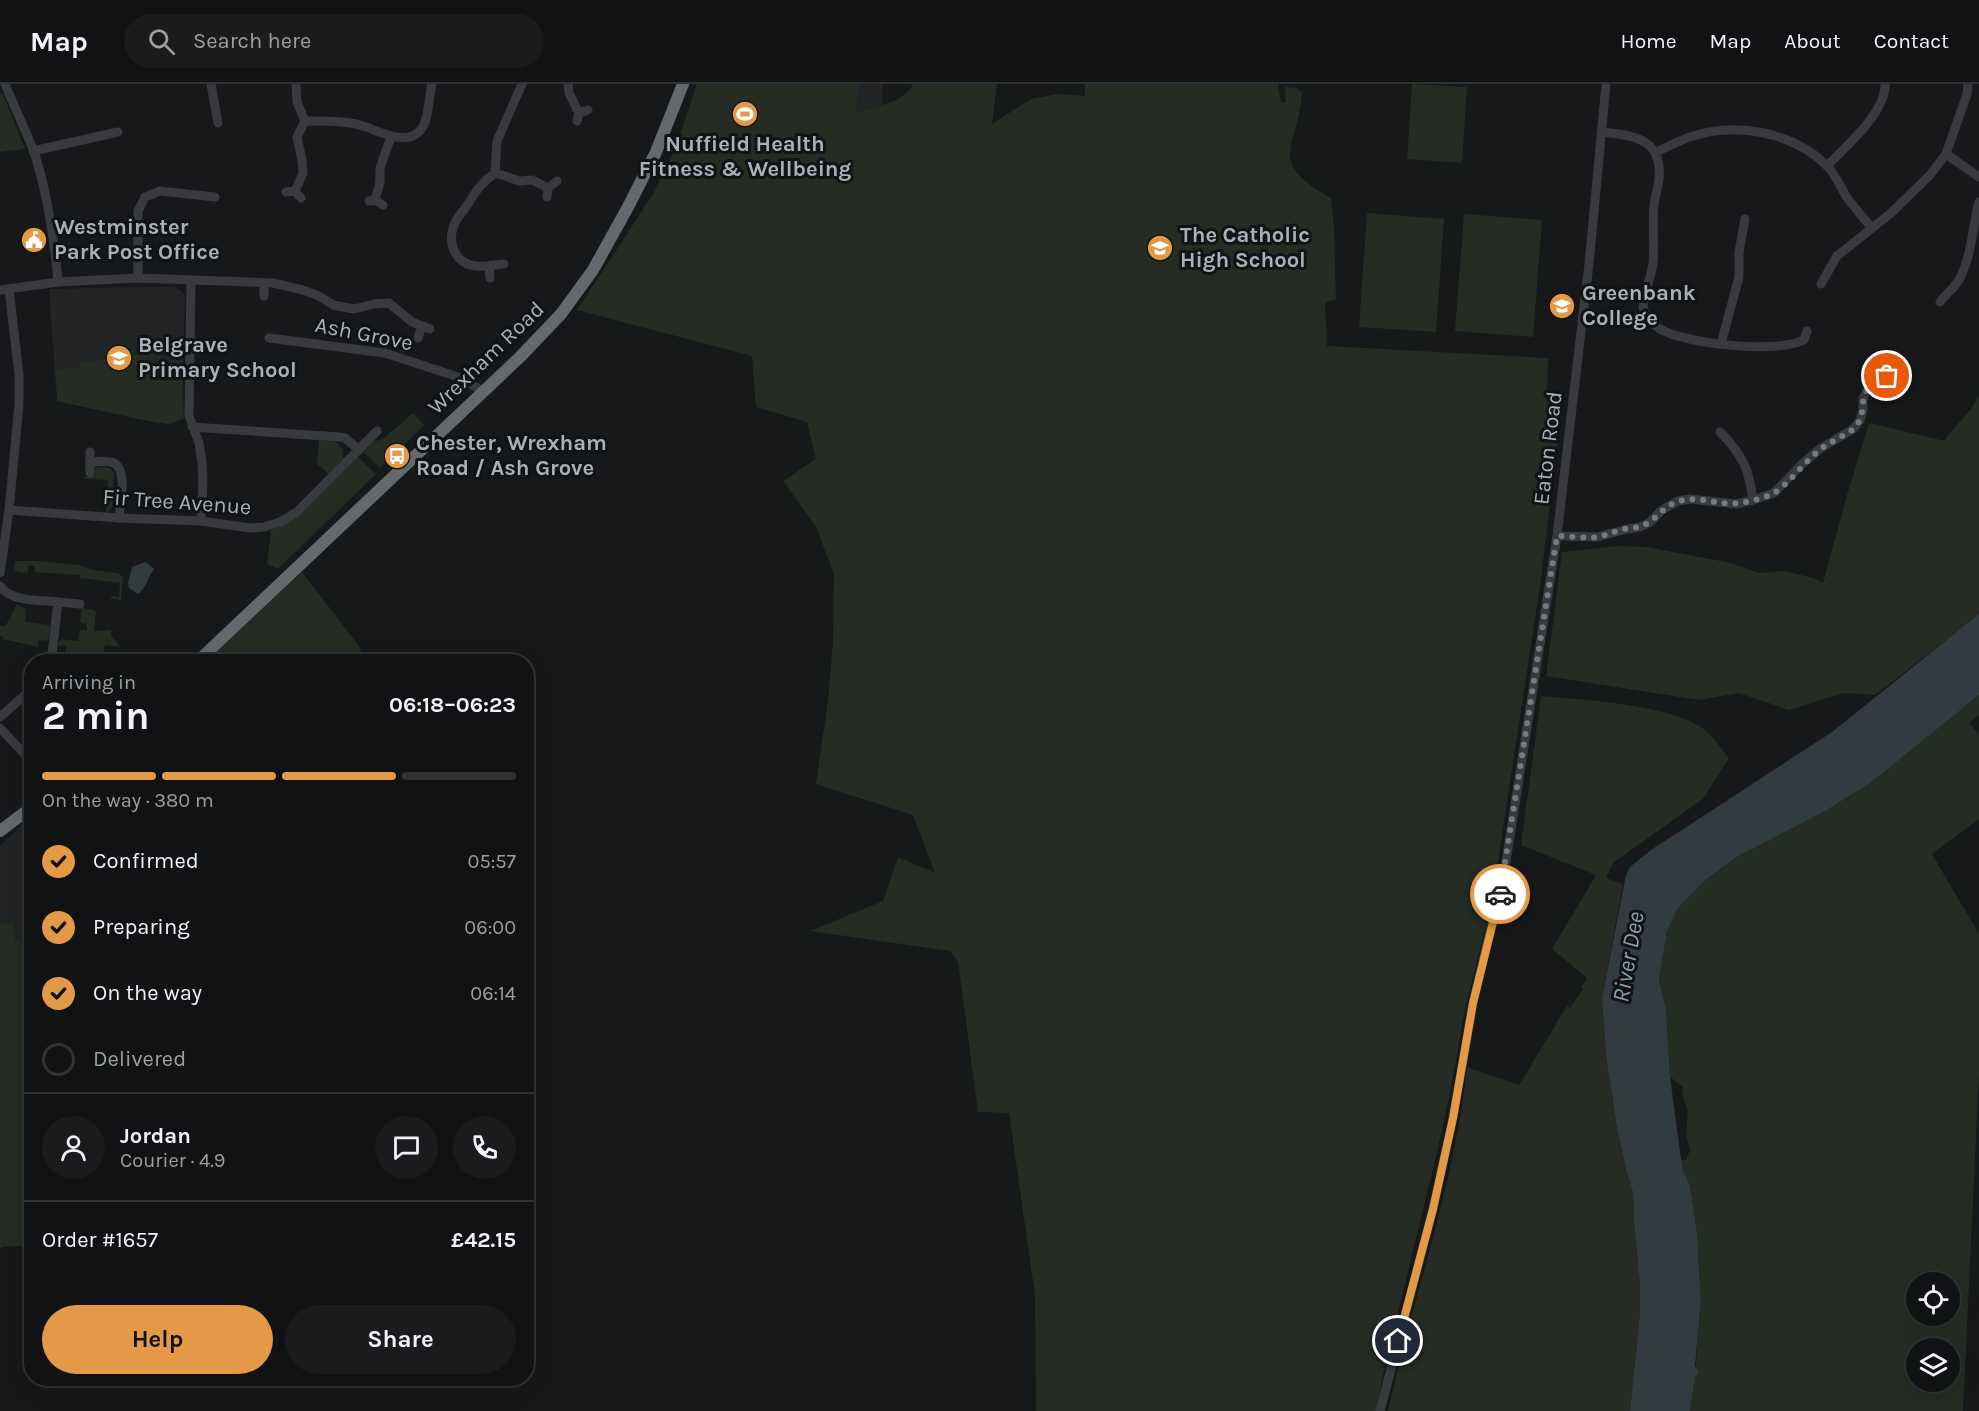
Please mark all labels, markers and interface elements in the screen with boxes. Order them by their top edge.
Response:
search box [124,14,544,68]
text: Map [30,25,88,58]
icon: search [145,25,178,58]
text: Search here [193,28,311,54]
text: Home [1621,29,1677,53]
text: Map [1710,29,1751,53]
text: About [1784,29,1841,53]
text: Contact [1874,29,1949,53]
sports icon: Nuffield Health Fitness & Wellbeing [730,99,760,129]
place label: Nuffield Health Fitness & Wellbeing [639,131,852,182]
place label: Westminster Park Post Office [54,214,220,265]
place label: The Catholic High School [1180,222,1310,273]
public building icon: Westminster Park Post Office [19,225,49,255]
school or university icon: The Catholic High School [1145,233,1175,263]
place label: Greenbank College [1582,280,1696,331]
school or university icon: Greenbank College [1547,291,1577,321]
street label: Wrexham Road [423,296,549,420]
street label: Ash Grove [313,312,415,356]
place label: Belgrave Primary School [138,332,297,383]
school or university icon: Belgrave Primary School [104,343,134,373]
pin [1861,350,1912,401]
icon: bag [1870,359,1903,392]
street label: Eaton Road [1528,390,1568,506]
place label: Chester, Wrexham Road / Ash Grove [416,430,607,481]
bus stop icon: Chester, Wrexham Road / Ash Grove [382,441,412,471]
street label: Fir Tree Avenue [102,484,252,520]
text: Arriving in [42,671,136,694]
text: 06:18–06:23 [389,692,516,718]
text: 2 min [42,693,150,739]
text: On the way · 380 m [42,789,214,812]
icon: check [42,845,75,878]
text: Confirmed [93,848,199,874]
text: 05:57 [468,850,516,873]
courier [1470,864,1530,924]
icon: car [1484,878,1517,911]
water label: River Dee [1606,909,1650,1005]
icon: check [42,911,75,944]
text: Preparing [93,914,190,940]
text: 06:00 [464,916,516,939]
icon: check [42,977,75,1010]
text: On the way [93,980,202,1006]
text: 06:14 [470,982,516,1005]
text: Delivered [93,1046,186,1072]
button: person [42,1116,105,1179]
button: chat [375,1116,438,1179]
button: phone [453,1116,516,1179]
text: Jordan [120,1123,191,1149]
text: Courier · 4.9 [120,1149,225,1172]
text: Order #1657 [42,1227,158,1253]
text: £42.15 [451,1227,516,1253]
map controls [1906,1272,1960,1392]
button: locate [1906,1272,1960,1326]
button: Help [42,1305,273,1374]
button: Share [285,1305,516,1374]
pin [1372,1315,1423,1366]
icon: home [1381,1324,1414,1357]
button: layers [1906,1338,1960,1392]

